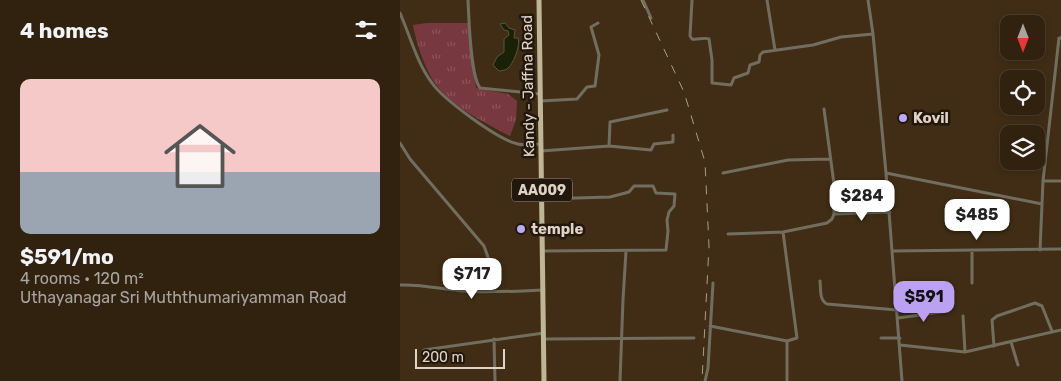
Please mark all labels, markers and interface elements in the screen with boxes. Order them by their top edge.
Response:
street label: Kandy - Jaffna Road [518,15,538,157]
north arrow [1000,15,1045,60]
map controls [1000,15,1045,170]
icon: filters [352,16,380,44]
text: 4 homes [20,18,109,43]
button: locate [1000,70,1045,115]
place label: Kovil [913,109,949,127]
icon: home [155,111,245,201]
marker: Kovil [897,112,909,124]
button: layers [1000,125,1045,170]
road number: AA009 [512,178,572,202]
pin: $284 [832,180,892,222]
text: $284 [841,186,883,205]
pin: $485 [947,198,1007,241]
text: $485 [956,205,998,224]
place label: temple [531,220,583,238]
marker: temple [515,223,527,235]
text: $591/mo [20,244,114,269]
pin: $717 [442,258,502,300]
text: $717 [454,264,490,283]
text: 4 rooms · 120 m² [20,269,144,288]
pin: $591 [894,280,954,323]
text: $591 [904,287,944,306]
text: Uthayanagar Sri Muththumariyamman Road [20,288,347,307]
scale bar [415,346,505,369]
text: 200 m [422,349,464,366]

